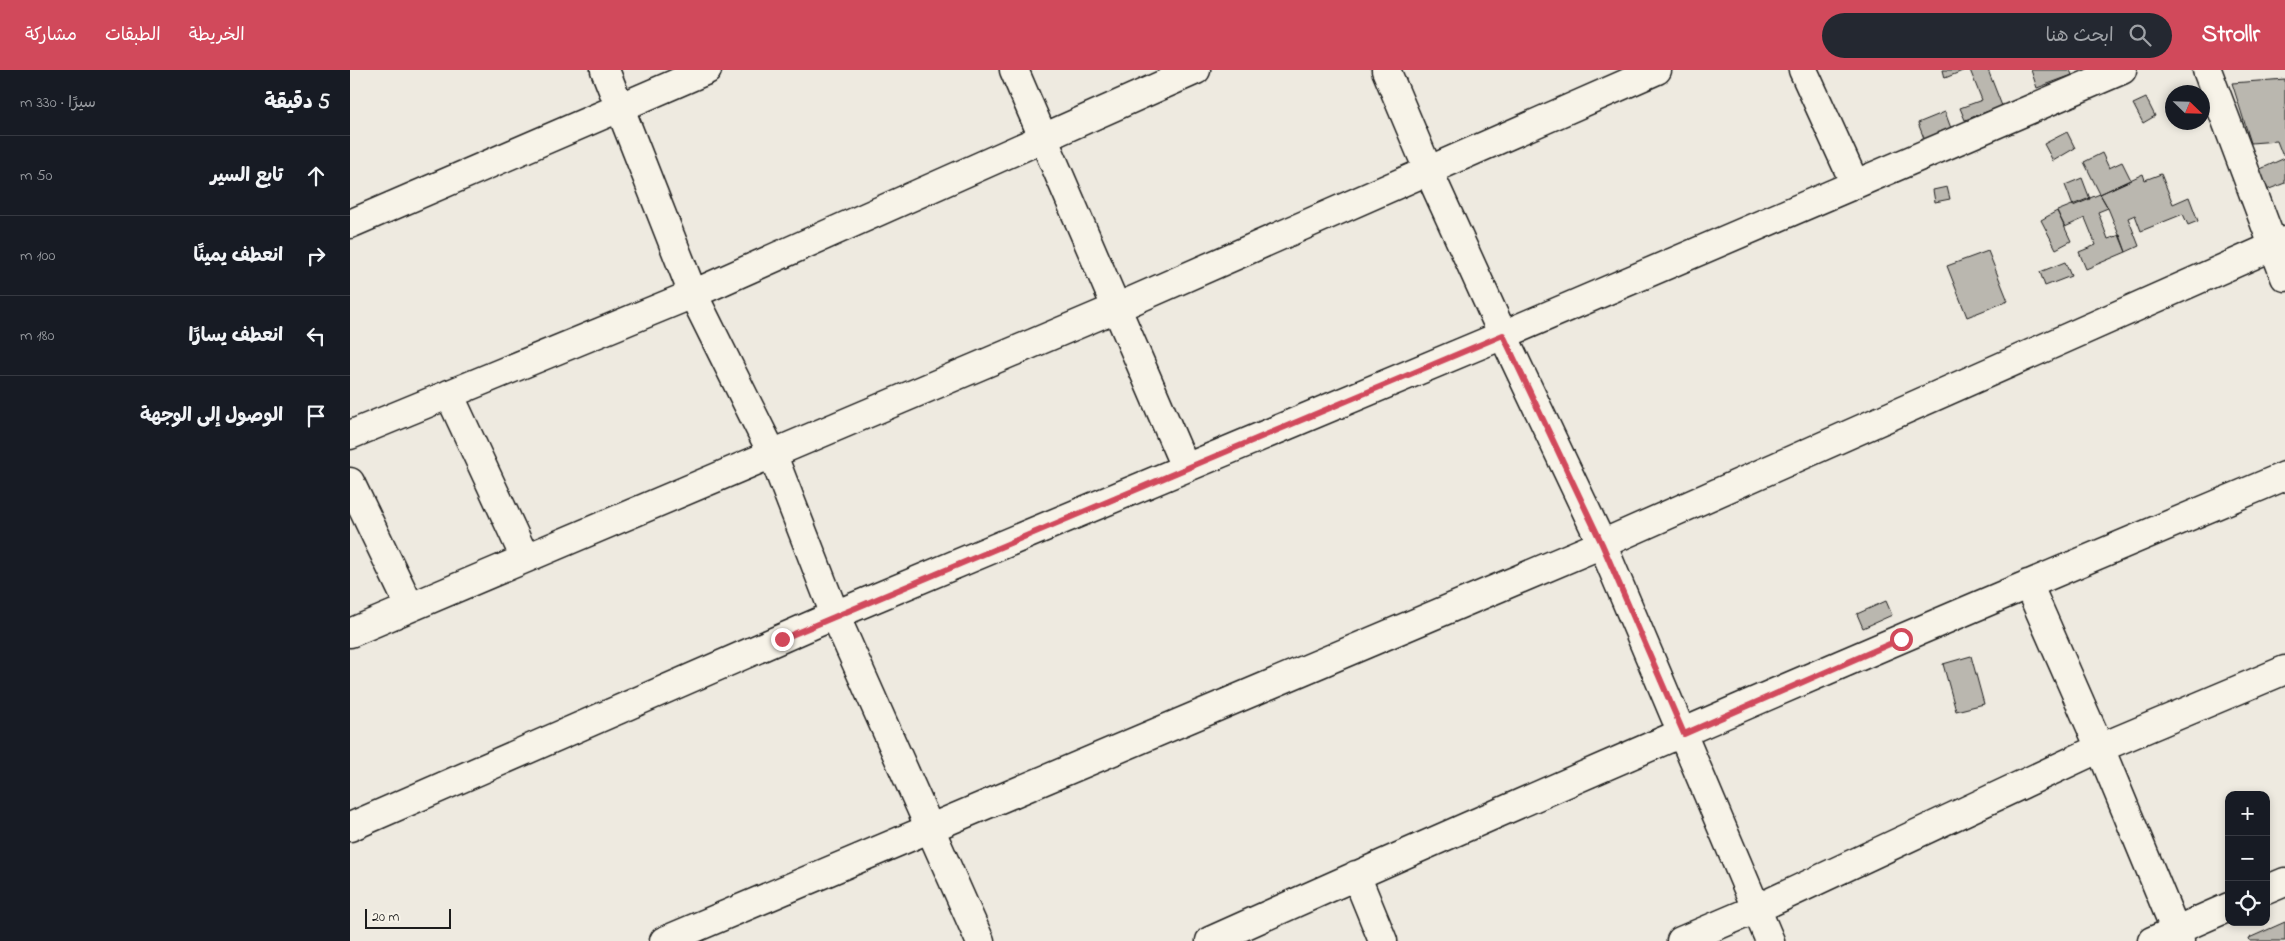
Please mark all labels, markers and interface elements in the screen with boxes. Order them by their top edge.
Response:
search box [1822,13,2172,58]
text: Strollr [2202,18,2260,53]
icon: search [2126,21,2154,49]
text: مشاركة [25,23,77,49]
text: الطبقات [105,23,161,49]
text: الخريطة [189,23,245,49]
text: ابحث هنا [2046,23,2114,50]
north arrow [2165,85,2210,130]
text: 5 دقيقة [264,88,330,118]
text: سيرًا · 330 m [20,91,96,115]
icon: ahead [302,162,330,190]
text: تابع السير [211,163,283,190]
text: 50 m [20,164,53,188]
icon: right [302,242,330,270]
text: انعطف يمينًا [193,243,283,270]
text: 100 m [20,244,55,268]
icon: left [302,322,330,350]
text: انعطف يسارًا [188,323,283,350]
text: 180 m [20,324,54,348]
icon: arrive [302,402,330,430]
text: الوصول إلى الوجهة [140,403,283,430]
route end [771,628,794,651]
route start [1890,628,1913,651]
map controls [2225,791,2270,926]
button: + [2225,791,2270,836]
button: − [2225,836,2270,881]
button: locate [2225,881,2270,926]
scale bar [365,906,451,929]
text: 20 m [372,907,399,928]

